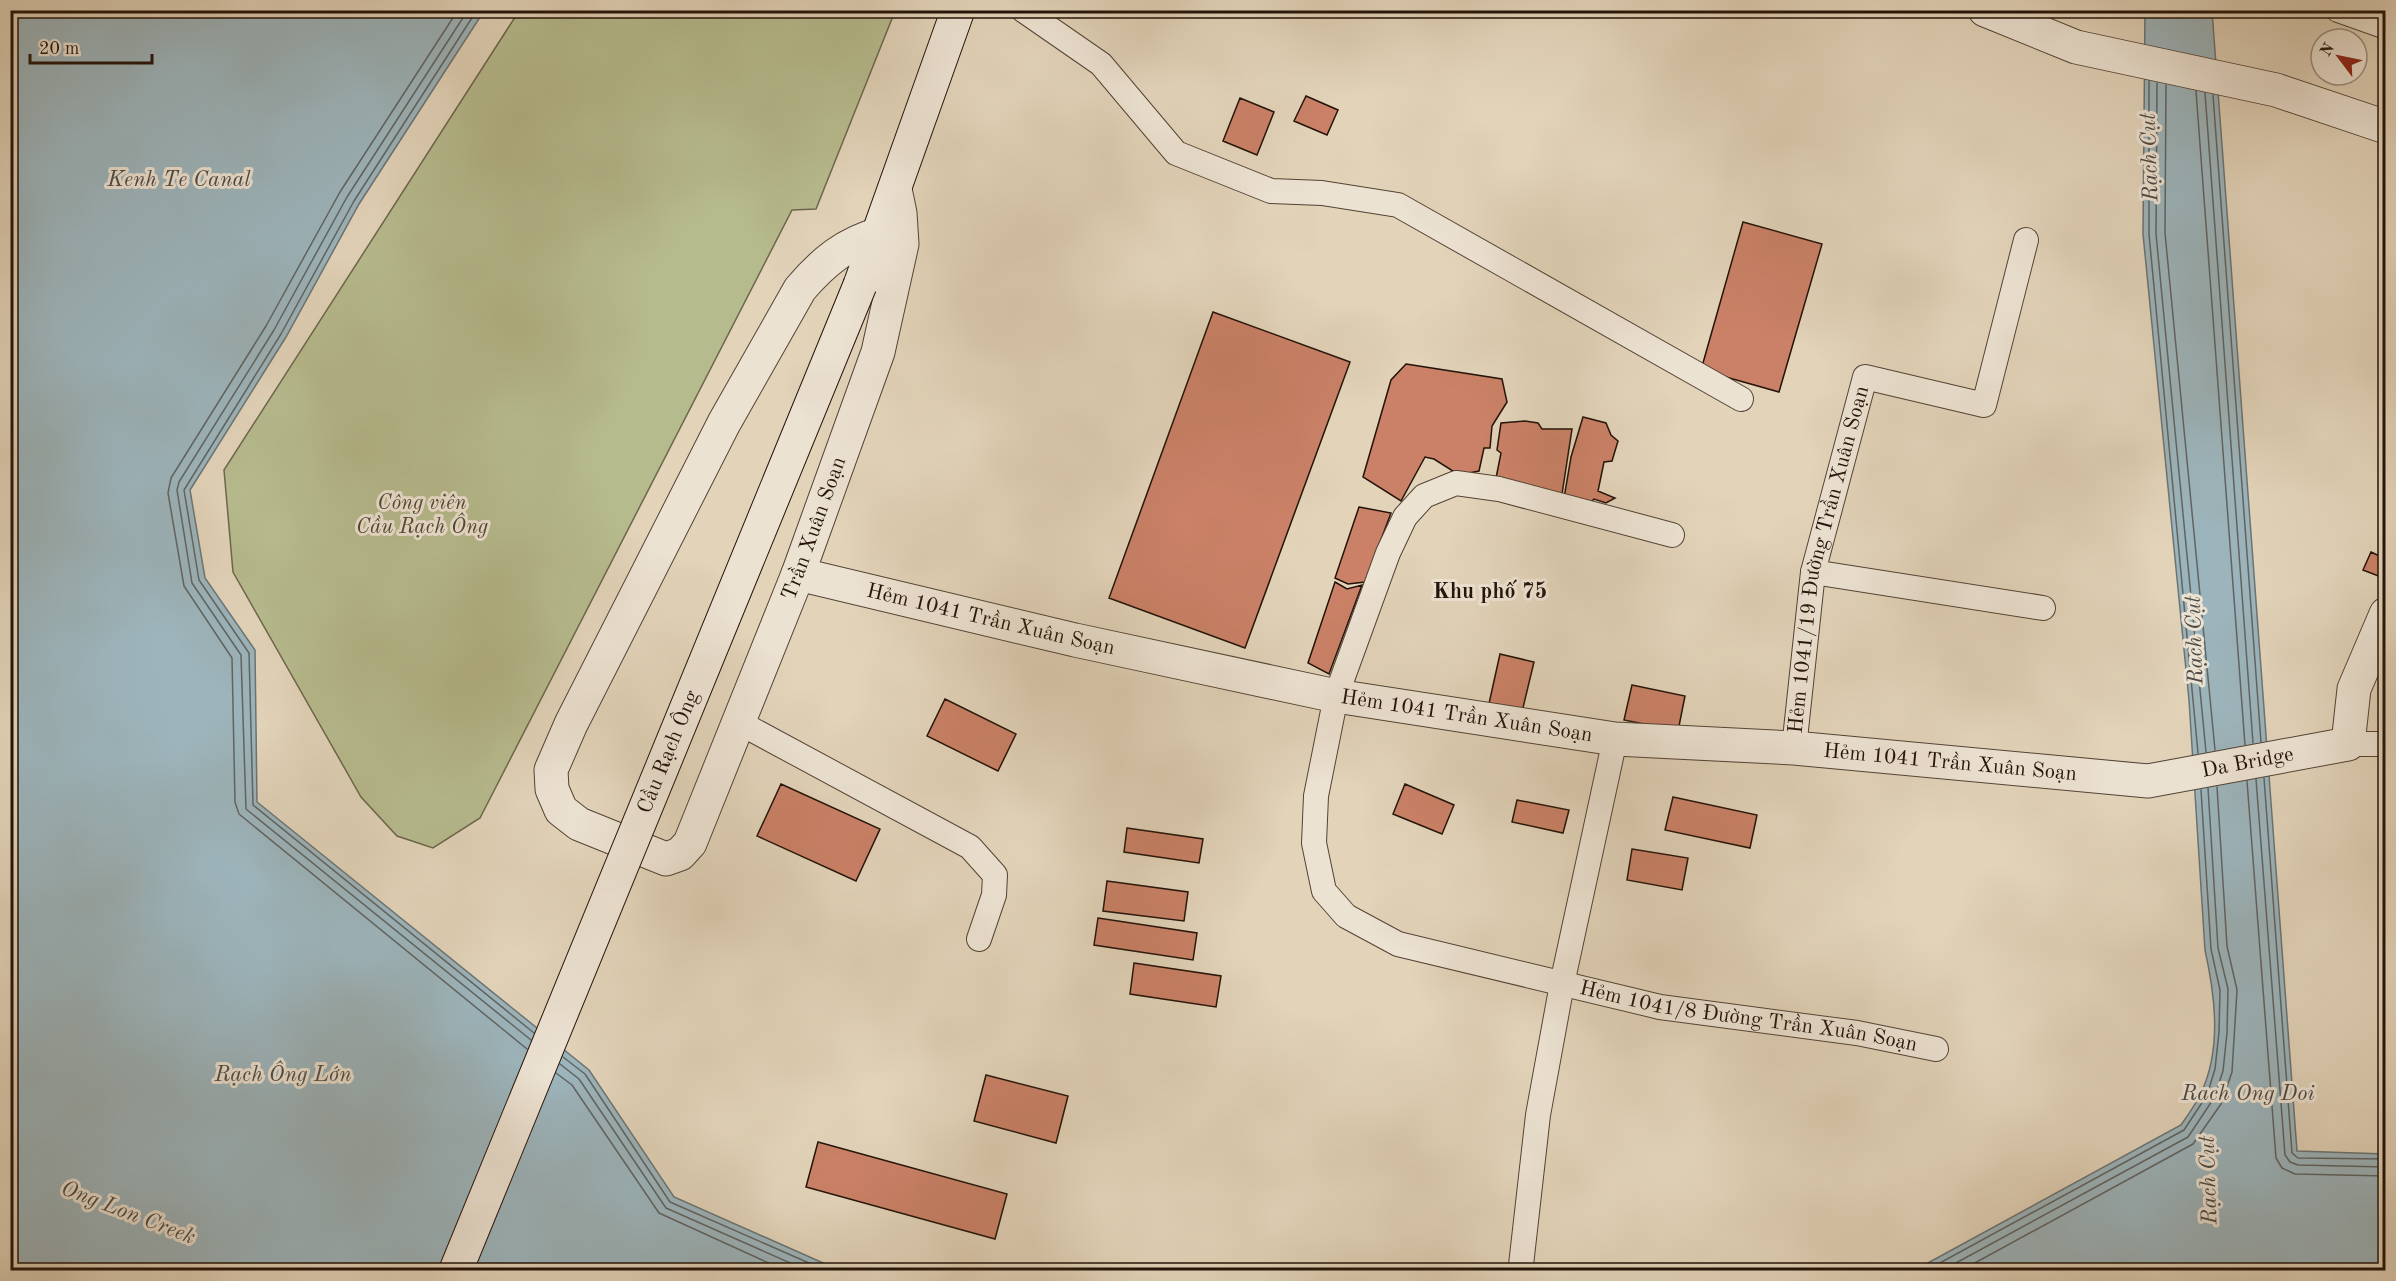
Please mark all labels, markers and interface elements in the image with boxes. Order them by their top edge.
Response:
scale bar [30,27,152,65]
north arrow [2309,27,2369,87]
text: 20 m [39,40,79,58]
text: N [2318,40,2338,60]
water label: Rạch Cụt [2137,111,2163,203]
water label: Kenh Te Canal [106,169,251,191]
street label: Hẻm 1041/19 Đường Trần Xuân Soạn [1785,383,1873,735]
street label: Trần Xuân Soạn [778,454,850,603]
park label: Công viên Cầu Rạch Ông [356,493,488,538]
district label: Khu phố 75 [1433,579,1547,603]
street label: Hẻm 1041 Trần Xuân Soạn [864,580,1117,659]
water label: Rạch Cụt [2182,594,2208,686]
street label: Hẻm 1041 Trần Xuân Soạn [1339,686,1594,746]
street label: Cầu Rạch Ông [634,687,703,816]
street label: Hẻm 1041 Trần Xuân Soạn [1822,740,2078,785]
street label: Da Bridge [2200,744,2295,781]
street label: Hẻm 1041/8 Đường Trần Xuân Soạn [1577,978,1919,1055]
water label: Rạch Ông Lớn [213,1060,352,1086]
water label: Rach Ong Doi [2180,1083,2315,1105]
water label: Rạch Cụt [2196,1134,2222,1226]
water label: Ong Lon Creek [58,1177,198,1249]

